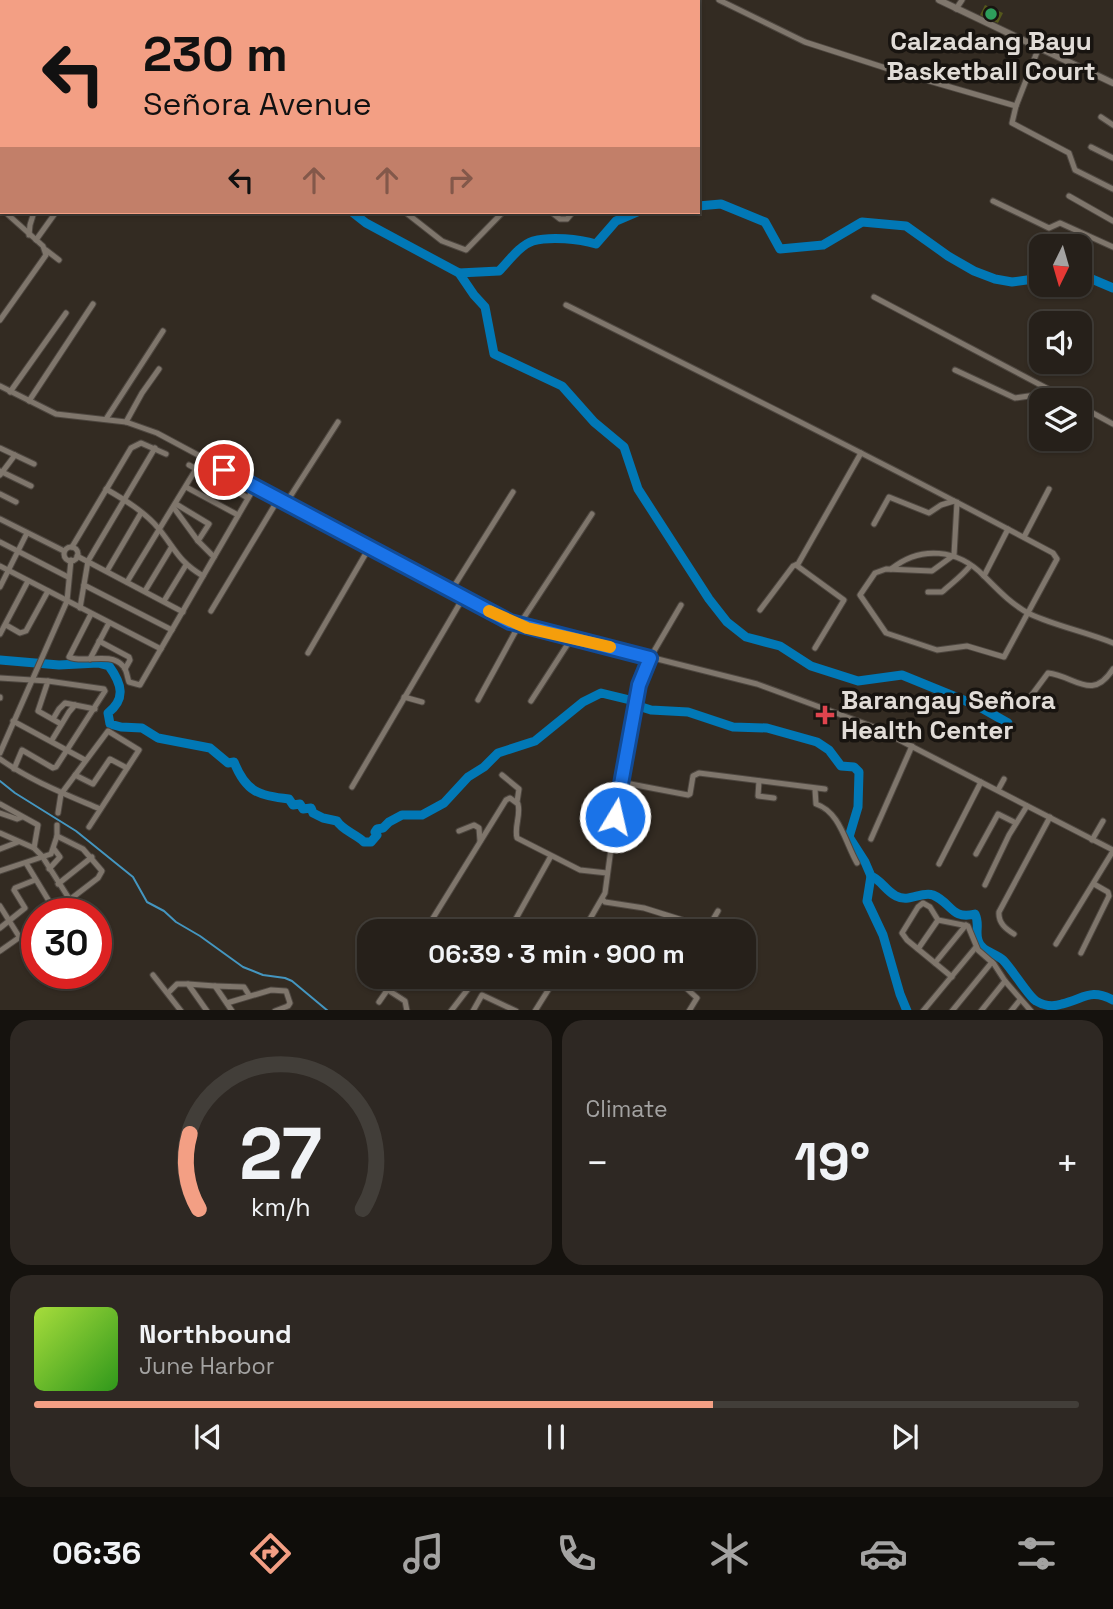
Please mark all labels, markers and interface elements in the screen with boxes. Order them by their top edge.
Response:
marker: Calzadang Bayu Basketball Court [983,6,999,22]
text: 230 m [143,23,288,85]
place label: Calzadang Bayu Basketball Court [886,24,1096,88]
icon: left [28,28,119,119]
text: Señora Avenue [143,84,372,124]
icon: left [222,161,260,199]
icon: ahead [295,161,333,199]
icon: ahead [368,161,406,199]
icon: right [441,161,479,199]
north arrow [1029,234,1092,298]
map controls [1029,234,1092,451]
button: sound [1029,311,1092,374]
button: layers [1029,388,1092,451]
pin [194,440,254,500]
icon: arrive [205,451,243,489]
place label: Barangay Señora Health Center [841,683,1056,747]
marker: Barangay Señora Health Center [815,705,835,725]
position arrow [578,780,652,854]
speed limit sign: 30 [21,898,112,989]
text: 06:39 · 3 min · 900 m [428,937,685,971]
text: Climate [586,1094,668,1124]
text: 27 [239,1107,322,1200]
text: 19° [794,1129,870,1195]
text: − [586,1139,609,1187]
text: + [1055,1139,1079,1187]
text: km/h [251,1190,311,1222]
text: Northbound [139,1317,292,1351]
text: June Harbor [139,1351,274,1381]
icon: previous [189,1418,227,1456]
icon: pause [537,1418,575,1456]
icon: next [886,1418,924,1456]
icon: directions [246,1529,295,1578]
icon: music [399,1529,448,1578]
icon: phone [552,1529,601,1578]
icon: climate [705,1529,754,1578]
icon: car [859,1529,908,1578]
icon: filters [1012,1529,1061,1578]
text: 06:36 [52,1533,141,1573]

